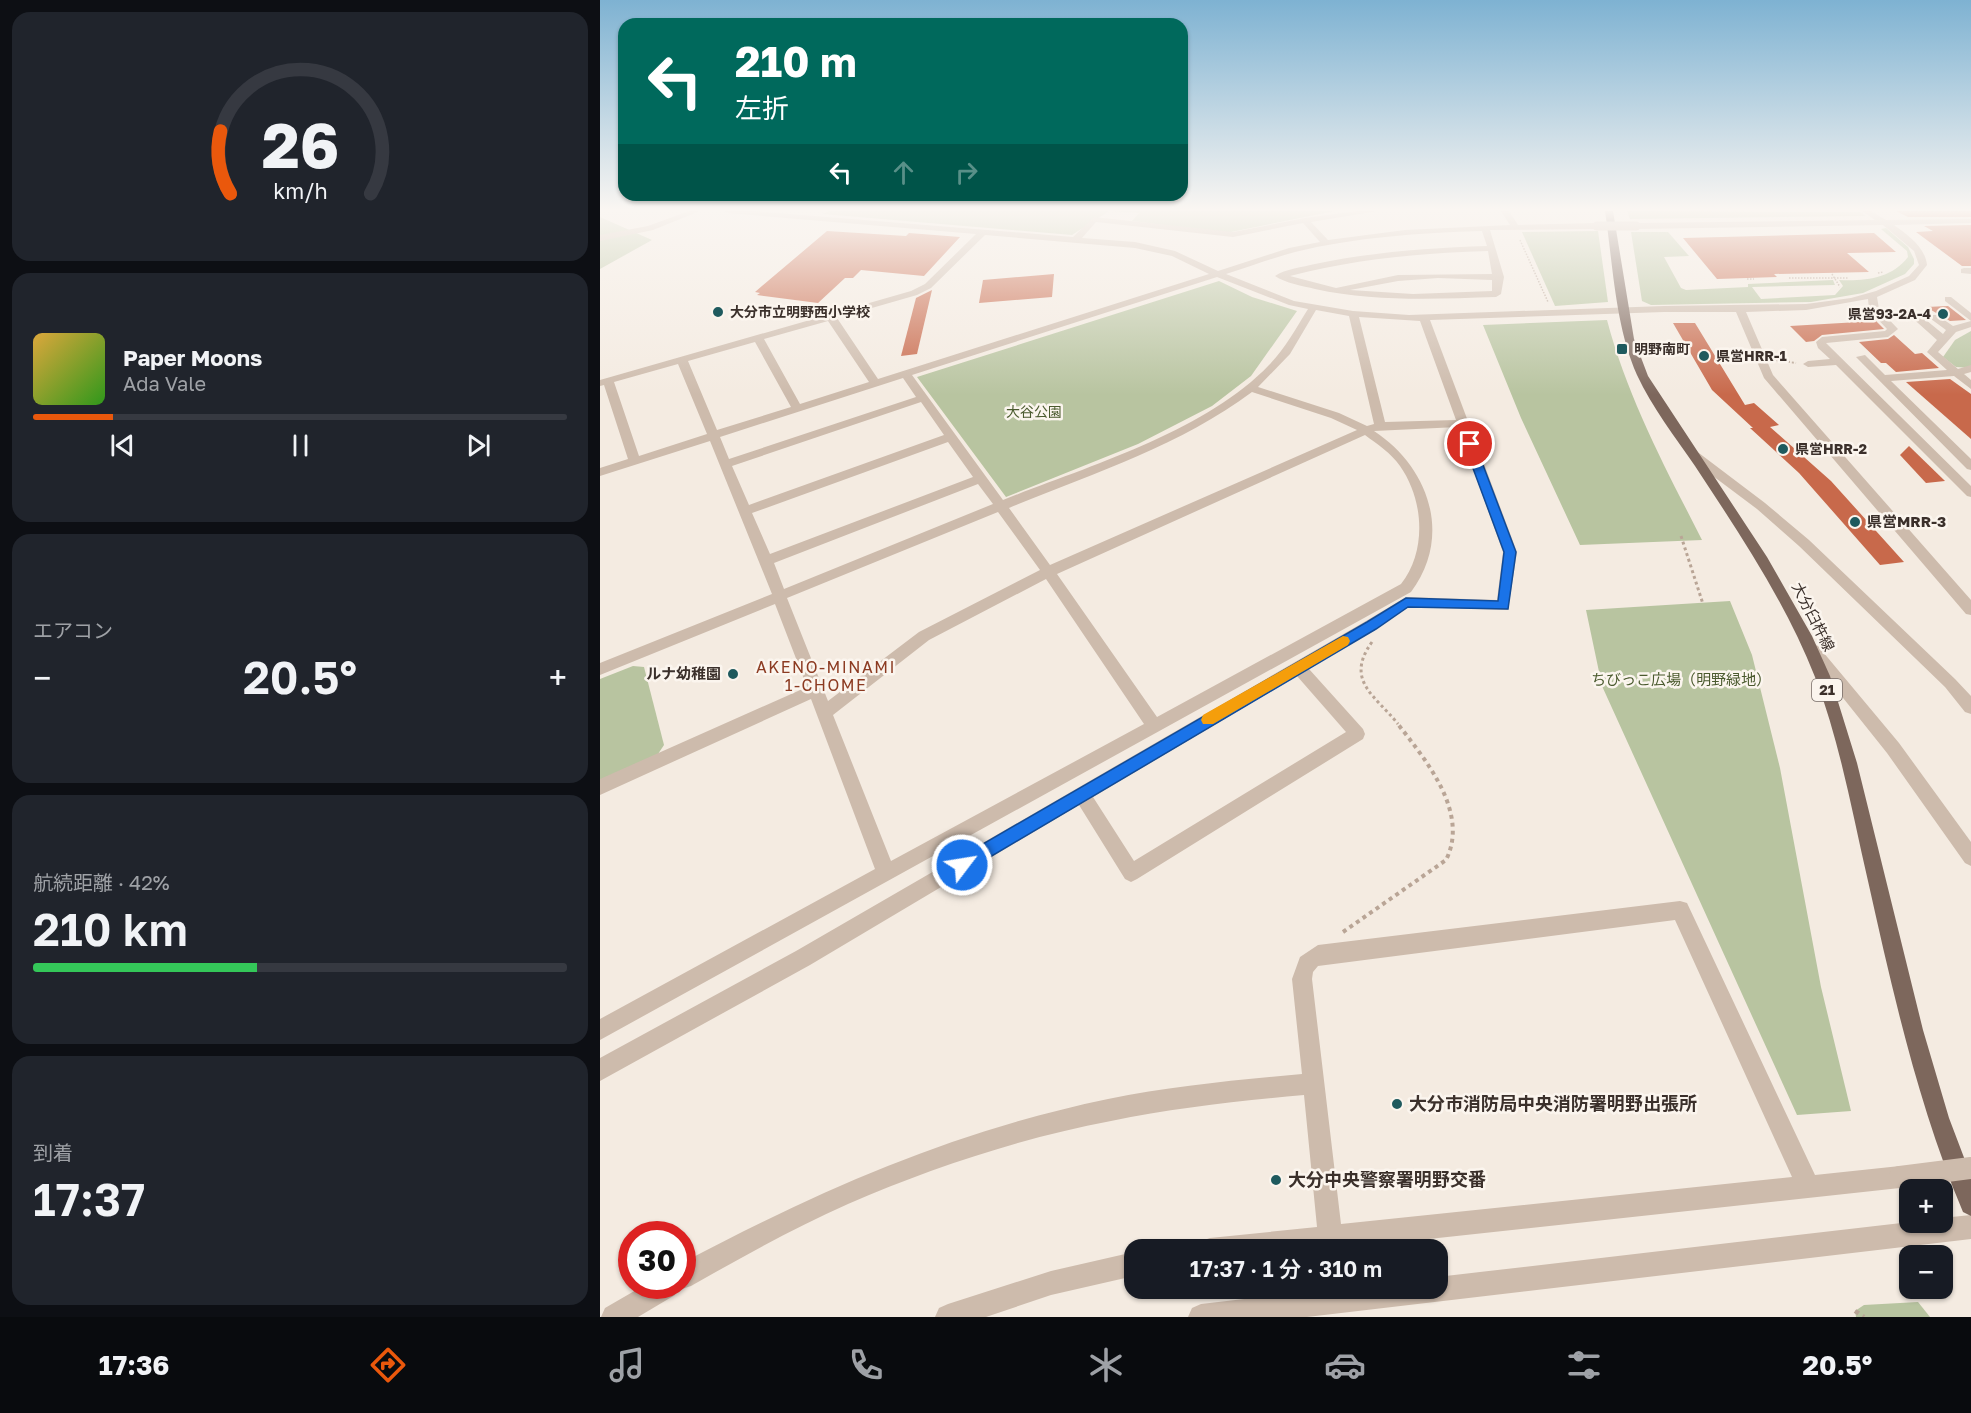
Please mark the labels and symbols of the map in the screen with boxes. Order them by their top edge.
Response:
place label: 大分市立明野西小学校 [730,303,870,320]
marker: 大分市立明野西小学校 [711,305,725,319]
place label: 県営93-2A-4 [1848,305,1931,322]
marker: 県営93-2A-4 [1936,307,1950,321]
place label: 明野南町 [1634,340,1690,357]
marker: 明野南町 [1615,342,1629,356]
place label: 県営HRR-1 [1716,347,1787,364]
marker: 県営HRR-1 [1697,349,1711,363]
park label: 大谷公園 [1006,403,1062,420]
pin [1444,418,1495,469]
place label: 県営HRR-2 [1795,440,1867,457]
marker: 県営HRR-2 [1776,442,1790,456]
place label: 県営MRR-3 [1867,512,1946,530]
marker: 県営MRR-3 [1848,515,1862,529]
street label: 大分臼杵線 [1789,579,1839,654]
district label: AKENO-MINAMI 1-CHOME [756,657,896,695]
place label: ルナ幼稚園 [646,664,721,682]
marker: ルナ幼稚園 [726,667,740,681]
park label: ちびっこ広場（明野緑地） [1591,670,1771,688]
road number: 21 [1812,679,1842,701]
position arrow [930,833,994,897]
place label: 大分市消防局中央消防署明野出張所 [1409,1092,1697,1114]
marker: 大分市消防局中央消防署明野出張所 [1390,1097,1404,1111]
place label: 大分中央警察署明野交番 [1288,1168,1486,1190]
marker: 大分中央警察署明野交番 [1269,1173,1283,1187]
speed limit sign: 30 [618,1221,696,1299]

